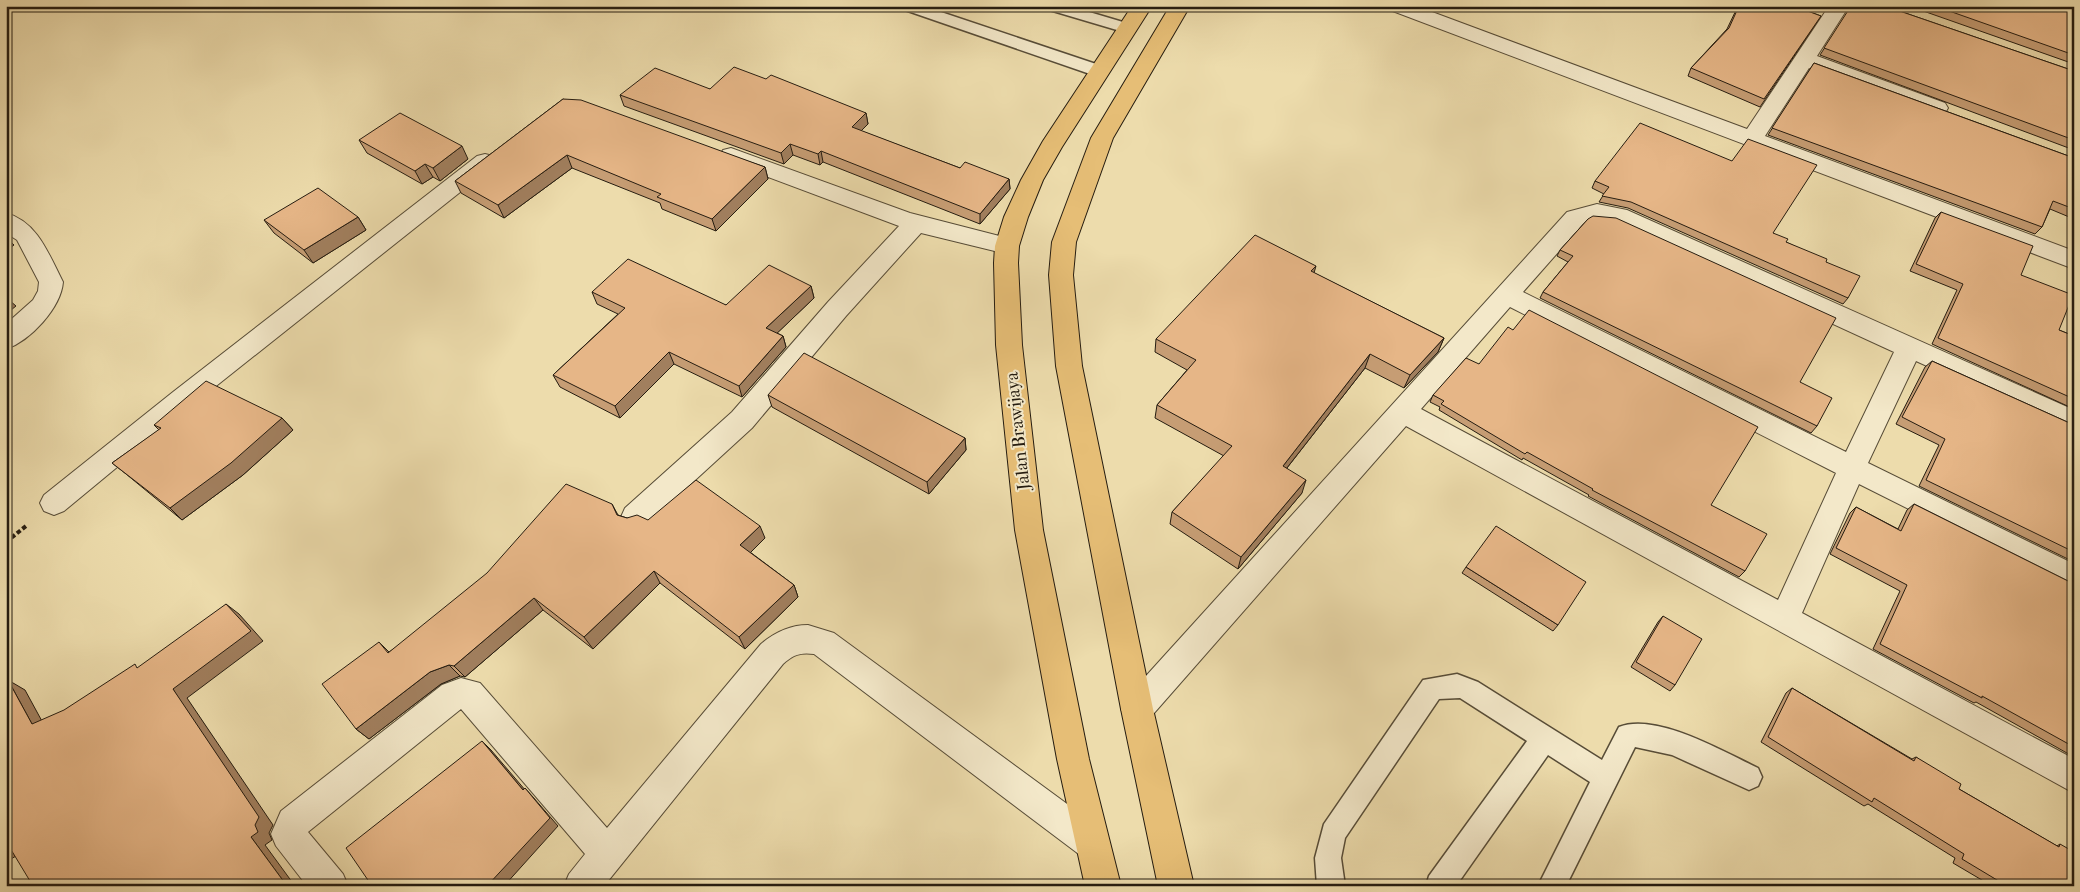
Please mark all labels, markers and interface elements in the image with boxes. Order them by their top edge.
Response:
street label: Jalan Brawijaya [1001,370,1035,493]

